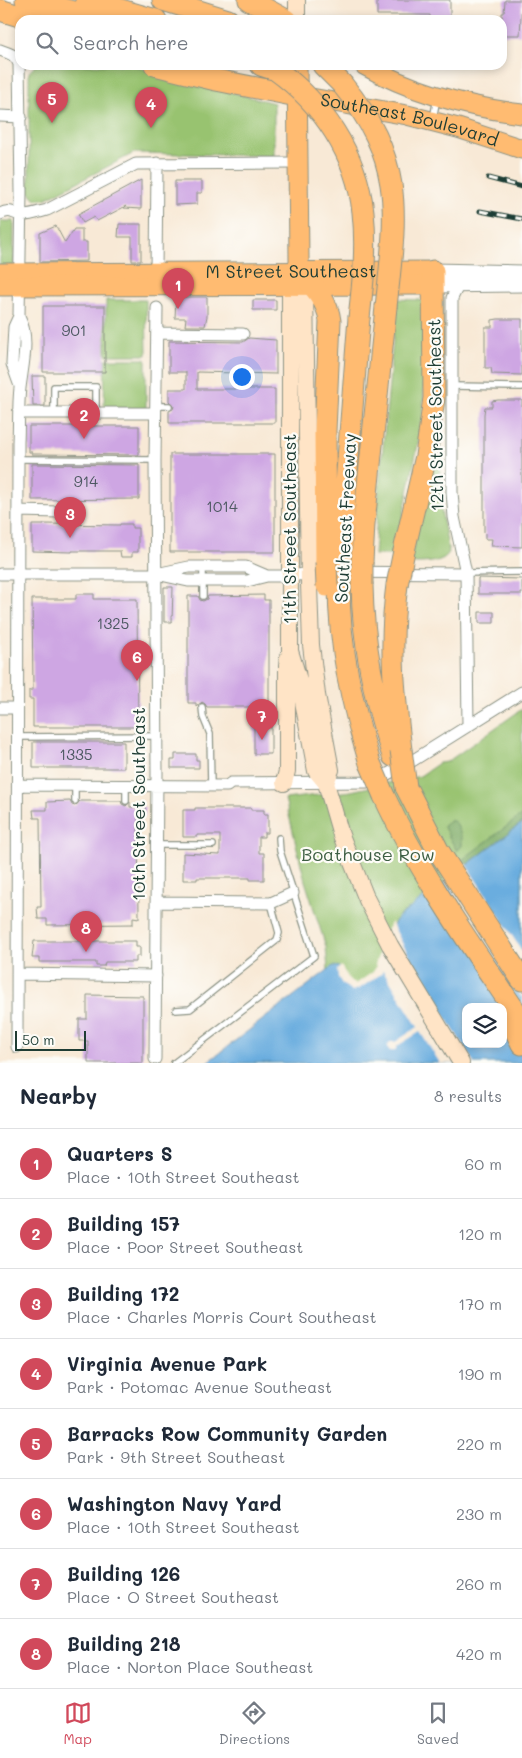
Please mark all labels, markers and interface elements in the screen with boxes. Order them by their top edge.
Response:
search box [15,15,507,70]
icon: search [33,29,61,57]
text: Search here [73,30,189,55]
pin: 5 [36,82,68,123]
pin: 4 [135,87,167,128]
street label: Southeast Boulevard [319,87,502,151]
street label: M Street Southeast [205,258,377,283]
pin: 1 [162,268,194,309]
street label: 12th Street Southeast [421,318,449,512]
house number: 901 [62,320,86,340]
your location [229,364,255,390]
pin: 2 [68,398,100,439]
street label: Southeast Freeway [329,433,361,603]
street label: 11th Street Southeast [277,434,301,624]
house number: 914 [74,471,98,491]
house number: 1014 [206,496,238,516]
pin: 3 [54,497,86,538]
house number: 1325 [97,613,129,633]
pin: 6 [121,640,153,681]
pin: 7 [246,699,278,740]
street label: 10th Street Southeast [126,707,150,901]
house number: 1335 [59,744,93,764]
park label: Boathouse Row [301,842,435,866]
pin: 8 [70,911,102,952]
map controls [462,1003,507,1048]
button: layers [462,1003,507,1048]
scale bar [15,1028,86,1051]
text: 50 m [22,1030,54,1049]
text: Nearby [20,1082,97,1109]
text: 8 results [434,1085,502,1106]
text: Quarters S [67,1141,173,1166]
text: 1 [32,1153,40,1174]
text: 60 m [465,1153,502,1174]
text: Place · 10th Street Southeast [67,1166,300,1187]
text: Building 157 [67,1211,180,1236]
text: 2 [32,1223,40,1244]
text: 120 m [458,1223,502,1244]
text: Place · Poor Street Southeast [67,1236,303,1257]
text: Building 172 [67,1281,179,1306]
text: 3 [31,1293,41,1314]
text: 170 m [458,1293,502,1314]
text: Place · Charles Morris Court Southeast [67,1306,377,1327]
text: Virginia Avenue Park [67,1351,267,1376]
text: 4 [31,1363,41,1384]
text: 190 m [458,1363,502,1384]
text: Park · Potomac Avenue Southeast [67,1376,332,1397]
text: Barracks Row Community Garden [67,1421,387,1446]
text: 5 [31,1433,41,1454]
text: 220 m [456,1433,502,1454]
text: Park · 9th Street Southeast [67,1446,285,1467]
text: Washington Navy Yard [67,1491,281,1516]
text: 6 [31,1503,41,1524]
text: 230 m [456,1503,502,1524]
text: Place · 10th Street Southeast [67,1516,300,1537]
text: Building 126 [67,1561,180,1586]
text: 7 [32,1573,40,1594]
text: 260 m [456,1573,502,1594]
text: Place · O Street Southeast [67,1586,279,1607]
text: Building 218 [67,1631,181,1656]
text: 8 [31,1643,41,1664]
text: 420 m [456,1643,502,1664]
text: Place · Norton Place Southeast [67,1656,313,1677]
tab: Map [63,1699,92,1748]
tab: Directions [219,1699,290,1748]
tab: Saved [417,1699,459,1748]

